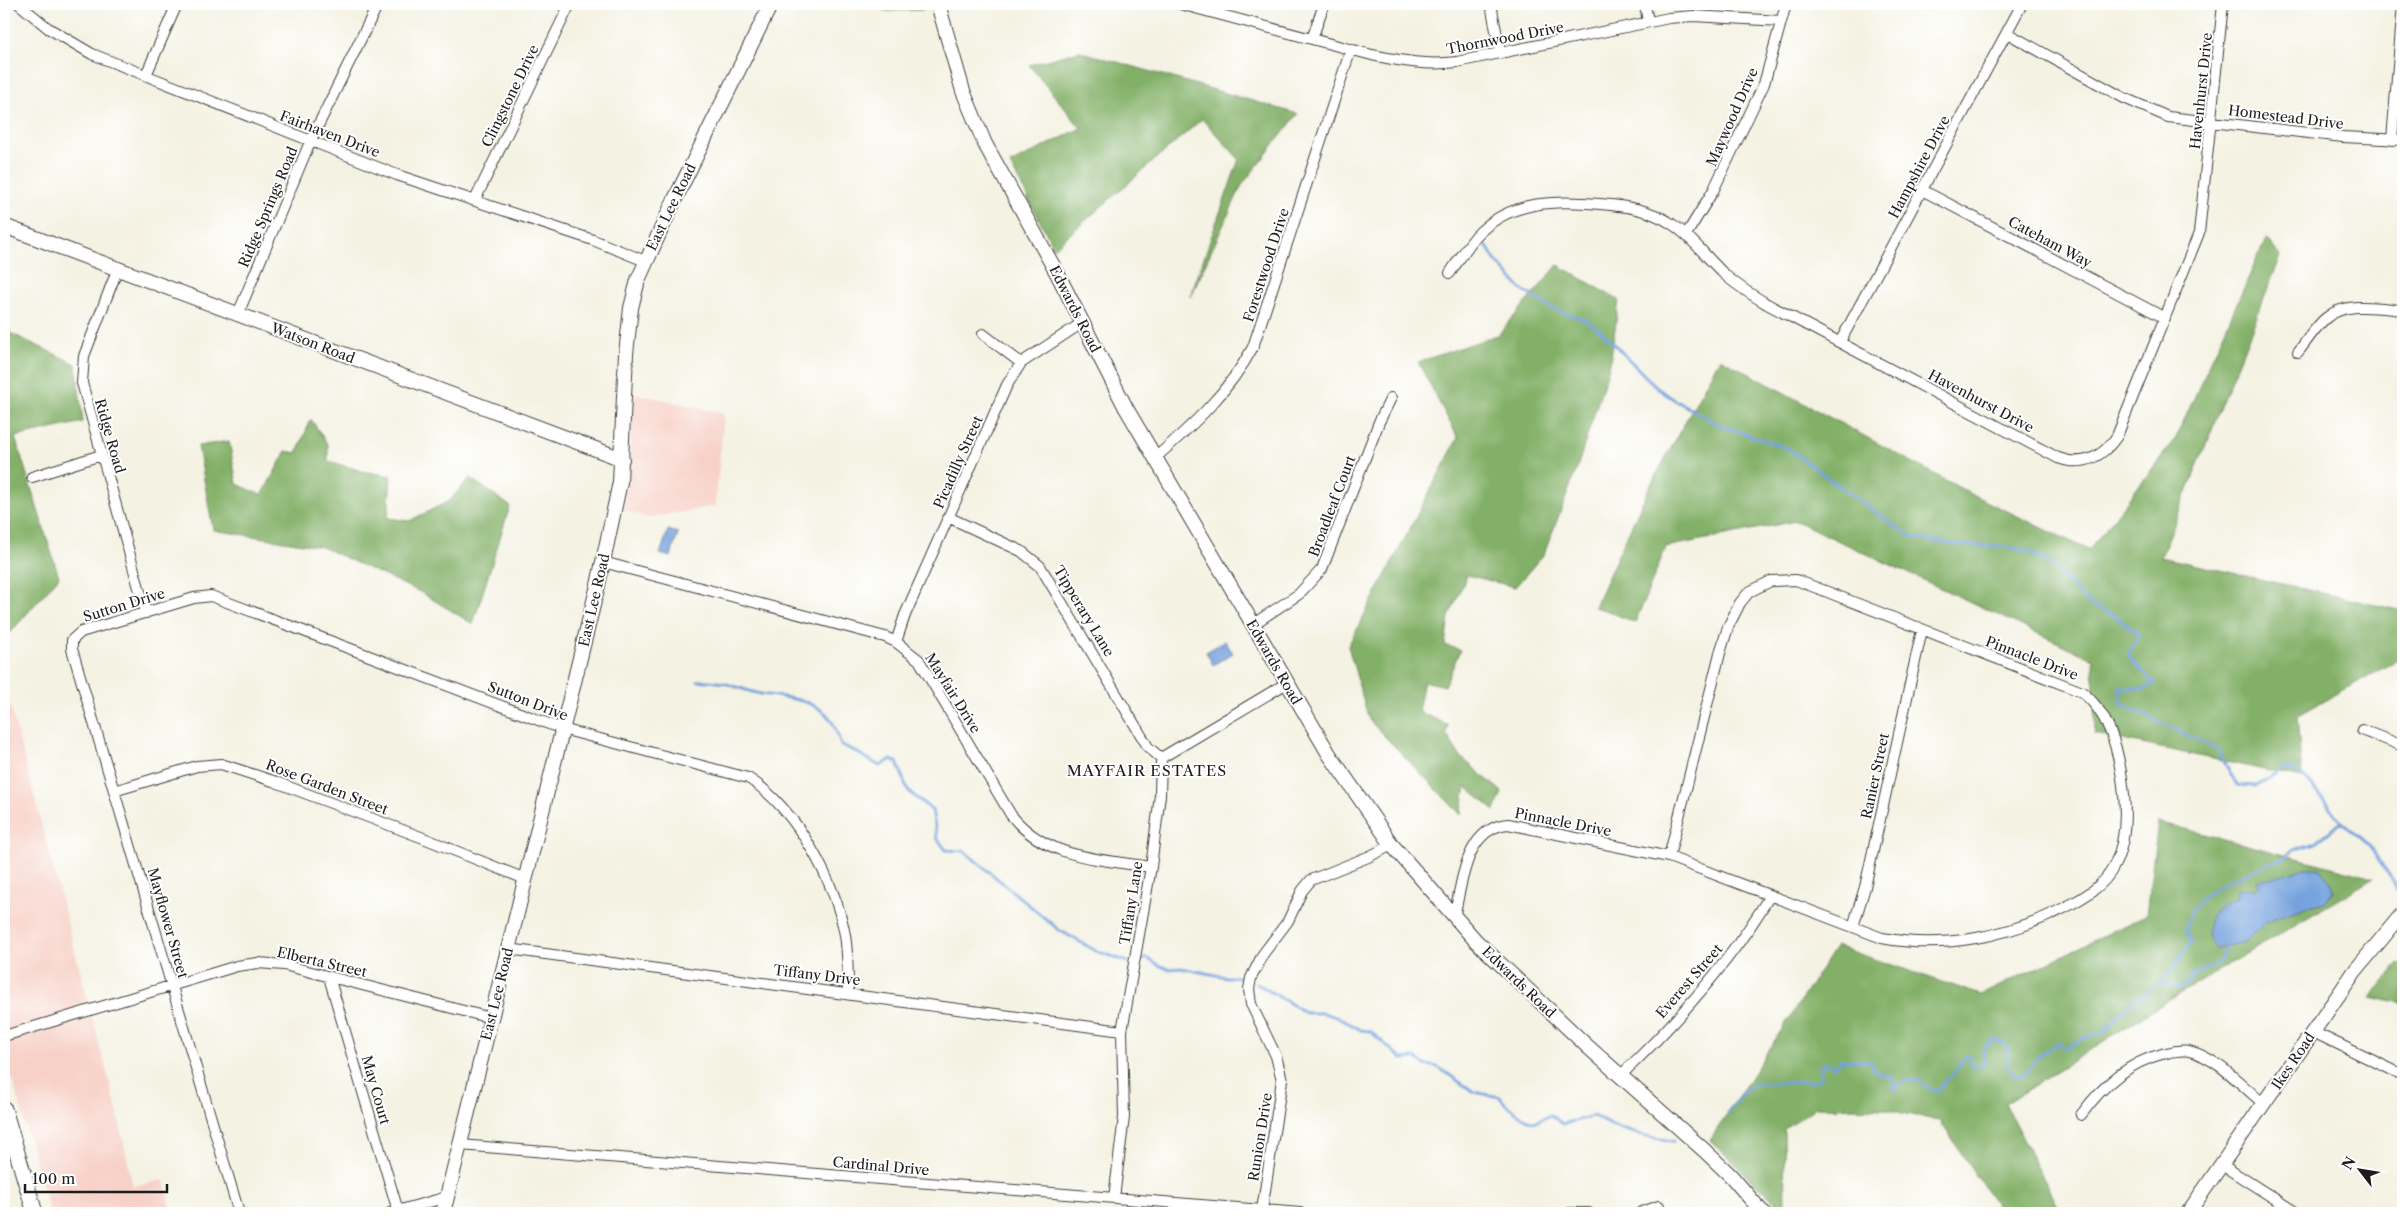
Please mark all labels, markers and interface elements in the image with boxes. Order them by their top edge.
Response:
street label: Thornwood Drive [1445,18,1565,58]
street label: Havenhurst Drive [2186,32,2216,150]
street label: Clingstone Drive [477,42,543,150]
street label: Maywood Drive [1702,65,1762,169]
street label: Homestead Drive [2227,101,2345,133]
street label: Fairhaven Drive [277,107,383,161]
street label: Hampshire Drive [1884,112,1954,221]
street label: Ridge Springs Road [234,143,302,270]
street label: East Lee Road [642,160,700,254]
street label: Forestwood Drive [1239,206,1293,324]
street label: Cateham Way [2005,212,2095,272]
street label: Edwards Road [1045,262,1105,356]
street label: Watson Road [268,318,358,367]
street label: Havenhurst Drive [1925,366,2037,436]
street label: Ridge Road [91,397,129,476]
street label: Picadilly Street [929,413,987,511]
street label: Broadleaf Court [1304,453,1360,559]
street label: East Lee Road [575,551,614,648]
street label: Tipperary Lane [1050,562,1118,660]
street label: Sutton Drive [81,584,167,626]
street label: Edwards Road [1242,616,1306,708]
street label: Pinnacle Drive [1983,632,2081,684]
street label: Mayfair Drive [921,650,985,737]
street label: Sutton Drive [485,677,571,725]
street label: Ranier Street [1857,731,1893,821]
street label: Rose Garden Street [263,755,391,819]
district label: MAYFAIR ESTATES [1067,761,1227,780]
street label: Pinnacle Drive [1513,804,1613,840]
street label: Tiffany Lane [1116,860,1147,946]
street label: Mayflower Street [144,866,192,980]
street label: Everest Street [1652,940,1726,1022]
street label: Edwards Road [1478,942,1560,1022]
street label: Elberta Street [275,943,369,981]
street label: East Lee Road [477,945,517,1042]
street label: Tiffany Drive [773,961,862,989]
street label: Ikes Road [2267,1029,2319,1093]
street label: May Court [358,1053,394,1127]
street label: Runion Drive [1244,1091,1276,1183]
north arrow [2334,1144,2384,1194]
street label: Cardinal Drive [832,1153,930,1179]
text: N [2338,1153,2360,1173]
scale bar [25,1162,168,1194]
text: 100 m [32,1169,75,1188]

